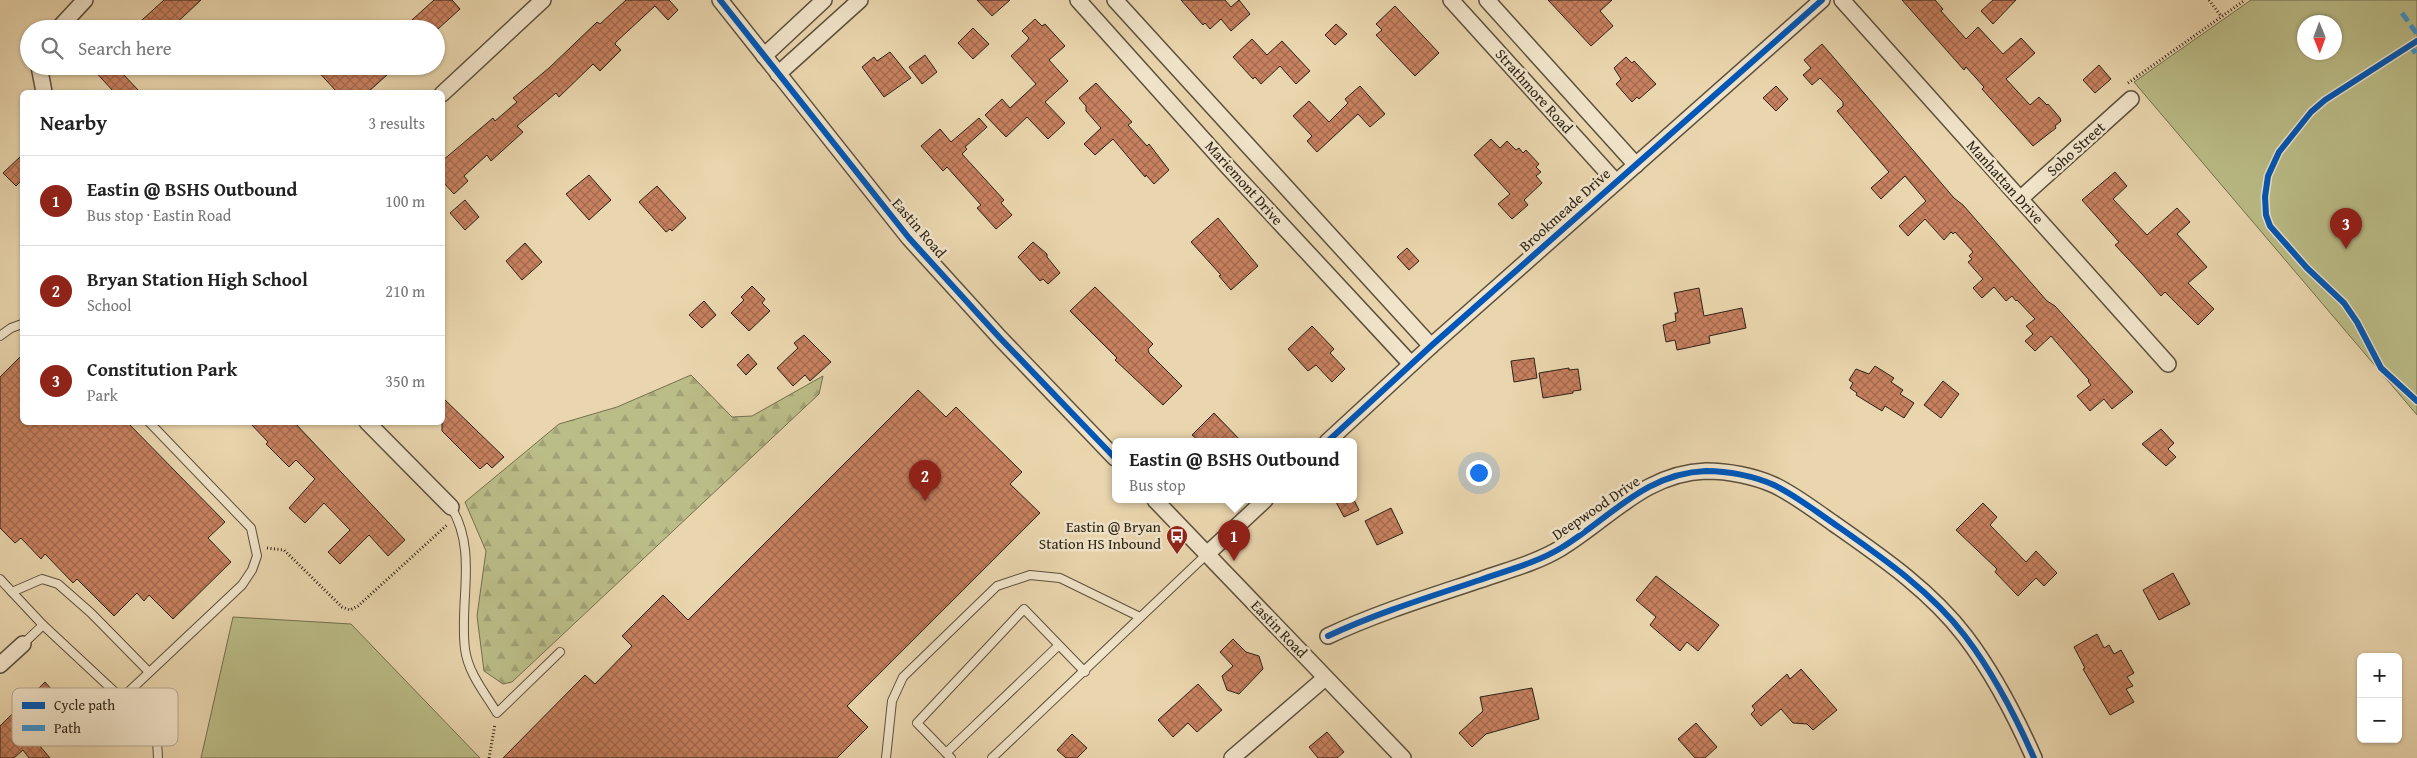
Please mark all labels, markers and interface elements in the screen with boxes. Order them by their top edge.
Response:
north arrow [2297,15,2342,60]
search box [20,20,445,75]
icon: search [38,34,66,62]
text: Search here [78,34,172,62]
street label: Strathmore Road [1491,44,1578,137]
text: Nearby [40,107,107,138]
text: 3 results [368,111,425,135]
street label: Soho Street [2042,116,2110,181]
street label: Manhattan Drive [1962,135,2049,228]
street label: Mariemont Drive [1201,136,1288,230]
street label: Brookmeade Drive [1515,163,1615,256]
text: Eastin @ BSHS Outbound [87,175,297,203]
text: 1 [52,189,60,213]
text: 100 m [385,189,425,213]
street label: Eastin Road [887,193,951,262]
text: Bus stop · Eastin Road [87,203,231,227]
pin: 3 [2330,208,2362,249]
text: Bryan Station High School [87,265,308,293]
text: 2 [52,279,60,303]
text: 210 m [385,279,425,303]
text: School [87,293,131,317]
text: Constitution Park [87,355,237,383]
text: 3 [52,369,60,393]
text: 350 m [385,369,425,393]
text: Park [87,383,118,407]
popup [1112,438,1357,503]
text: Eastin @ BSHS Outbound [1129,445,1340,473]
pin: 2 [909,460,941,501]
your location [1466,460,1492,486]
street label: Deepwood Drive [1548,470,1644,545]
text: Bus stop [1129,473,1186,497]
place label: Eastin @ Bryan Station HS Inbound [1039,516,1162,554]
pin: 1 [1218,520,1250,561]
bus stop icon: Eastin @ Bryan Station HS Inbound [1165,524,1189,555]
street label: Eastin Road [1246,595,1312,662]
map controls [2357,653,2402,743]
button: + [2357,653,2402,698]
legend [12,688,178,746]
text: Cycle path [54,695,115,715]
button: − [2357,698,2402,743]
text: Path [54,718,81,738]

